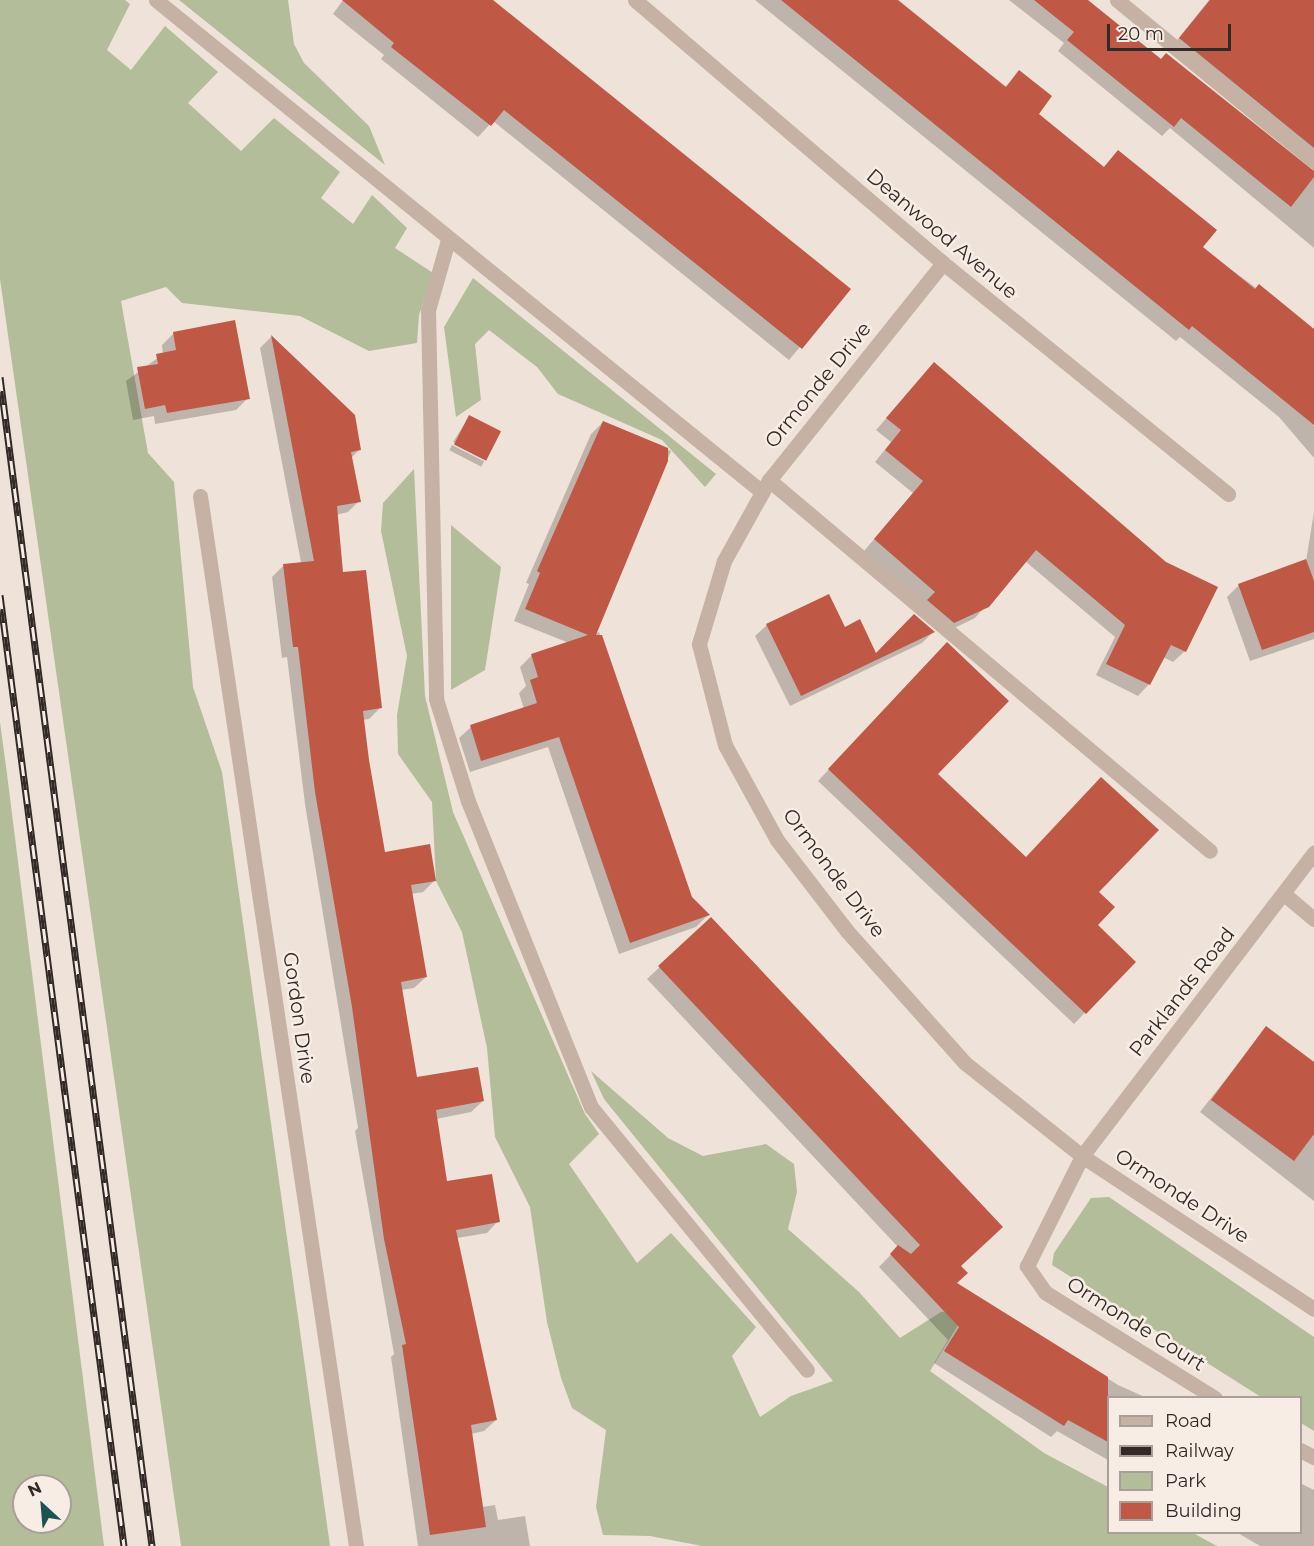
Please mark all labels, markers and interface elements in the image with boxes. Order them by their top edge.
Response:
scale bar [1110,12,1234,50]
text: 20 m [1118,23,1164,45]
street label: Deanwood Avenue [861,164,1023,304]
street label: Ormonde Drive [760,317,876,453]
street label: Ormonde Drive [778,804,890,942]
street label: Parklands Road [1124,923,1240,1061]
street label: Gordon Drive [278,950,320,1086]
street label: Ormonde Drive [1110,1144,1254,1248]
street label: Ormonde Court [1062,1272,1210,1376]
legend [1107,1396,1302,1534]
text: Road [1165,1410,1212,1432]
text: Railway [1165,1440,1234,1462]
text: Park [1165,1470,1206,1492]
north arrow [12,1474,72,1534]
text: N [25,1478,45,1501]
text: Building [1165,1500,1242,1522]

